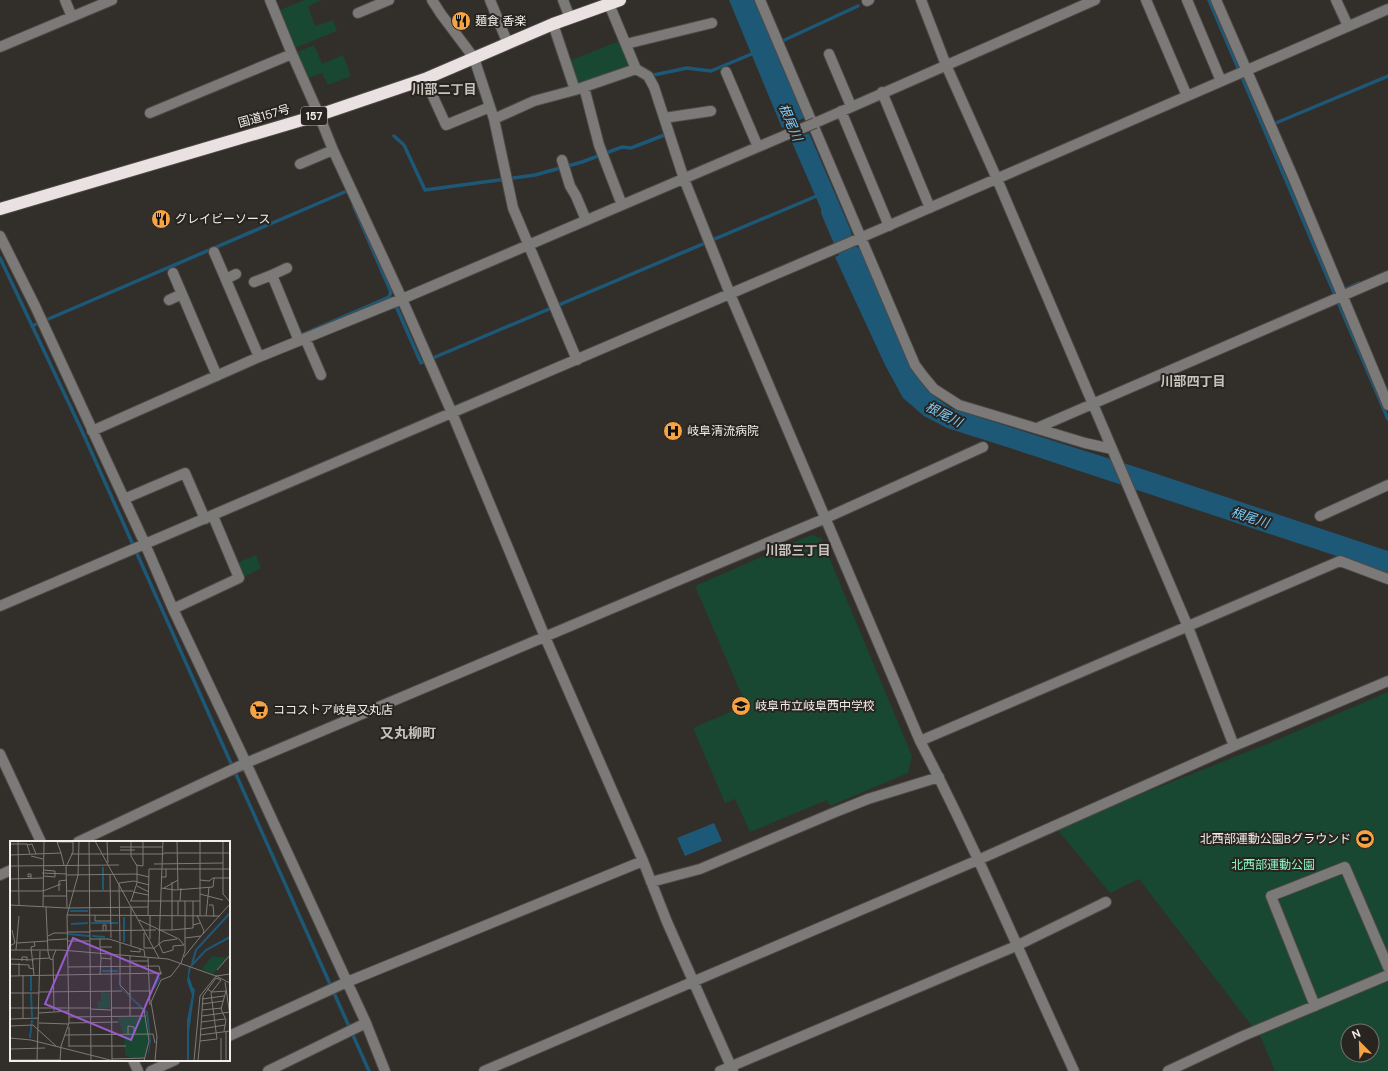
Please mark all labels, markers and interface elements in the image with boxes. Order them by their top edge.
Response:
restaurant icon: 麺食 香楽 [450,10,472,32]
place label: 麺食 香楽 [475,13,526,29]
district label: 川部二丁目 [411,81,477,98]
street label: 国道157号 [236,101,292,131]
water label: 根尾川 [775,101,807,145]
road number: 157 [301,107,327,125]
restaurant icon: グレイビーソース [150,208,172,230]
place label: グレイビーソース [175,211,270,227]
district label: 川部四丁目 [1160,373,1226,390]
water label: 根尾川 [923,398,967,432]
hospital icon: 岐阜清流病院 [662,420,684,442]
place label: 岐阜清流病院 [687,423,759,439]
water label: 根尾川 [1229,503,1273,532]
district label: 川部三丁目 [765,542,831,559]
school or university icon: 岐阜市立岐阜西中学校 [730,695,752,717]
place label: 岐阜市立岐阜西中学校 [755,698,875,714]
supermarket icon: ココストア岐阜又丸店 [248,699,270,721]
place label: ココストア岐阜又丸店 [273,702,393,718]
district label: 又丸柳町 [380,724,436,742]
sports icon: 北西部運動公園Bグラウンド [1354,828,1376,850]
place label: 北西部運動公園Bグラウンド [1200,831,1351,847]
inset map [10,841,230,1061]
park label: 北西部運動公園 [1231,857,1315,873]
north arrow [1340,1023,1380,1063]
text: N [1350,1026,1363,1042]

